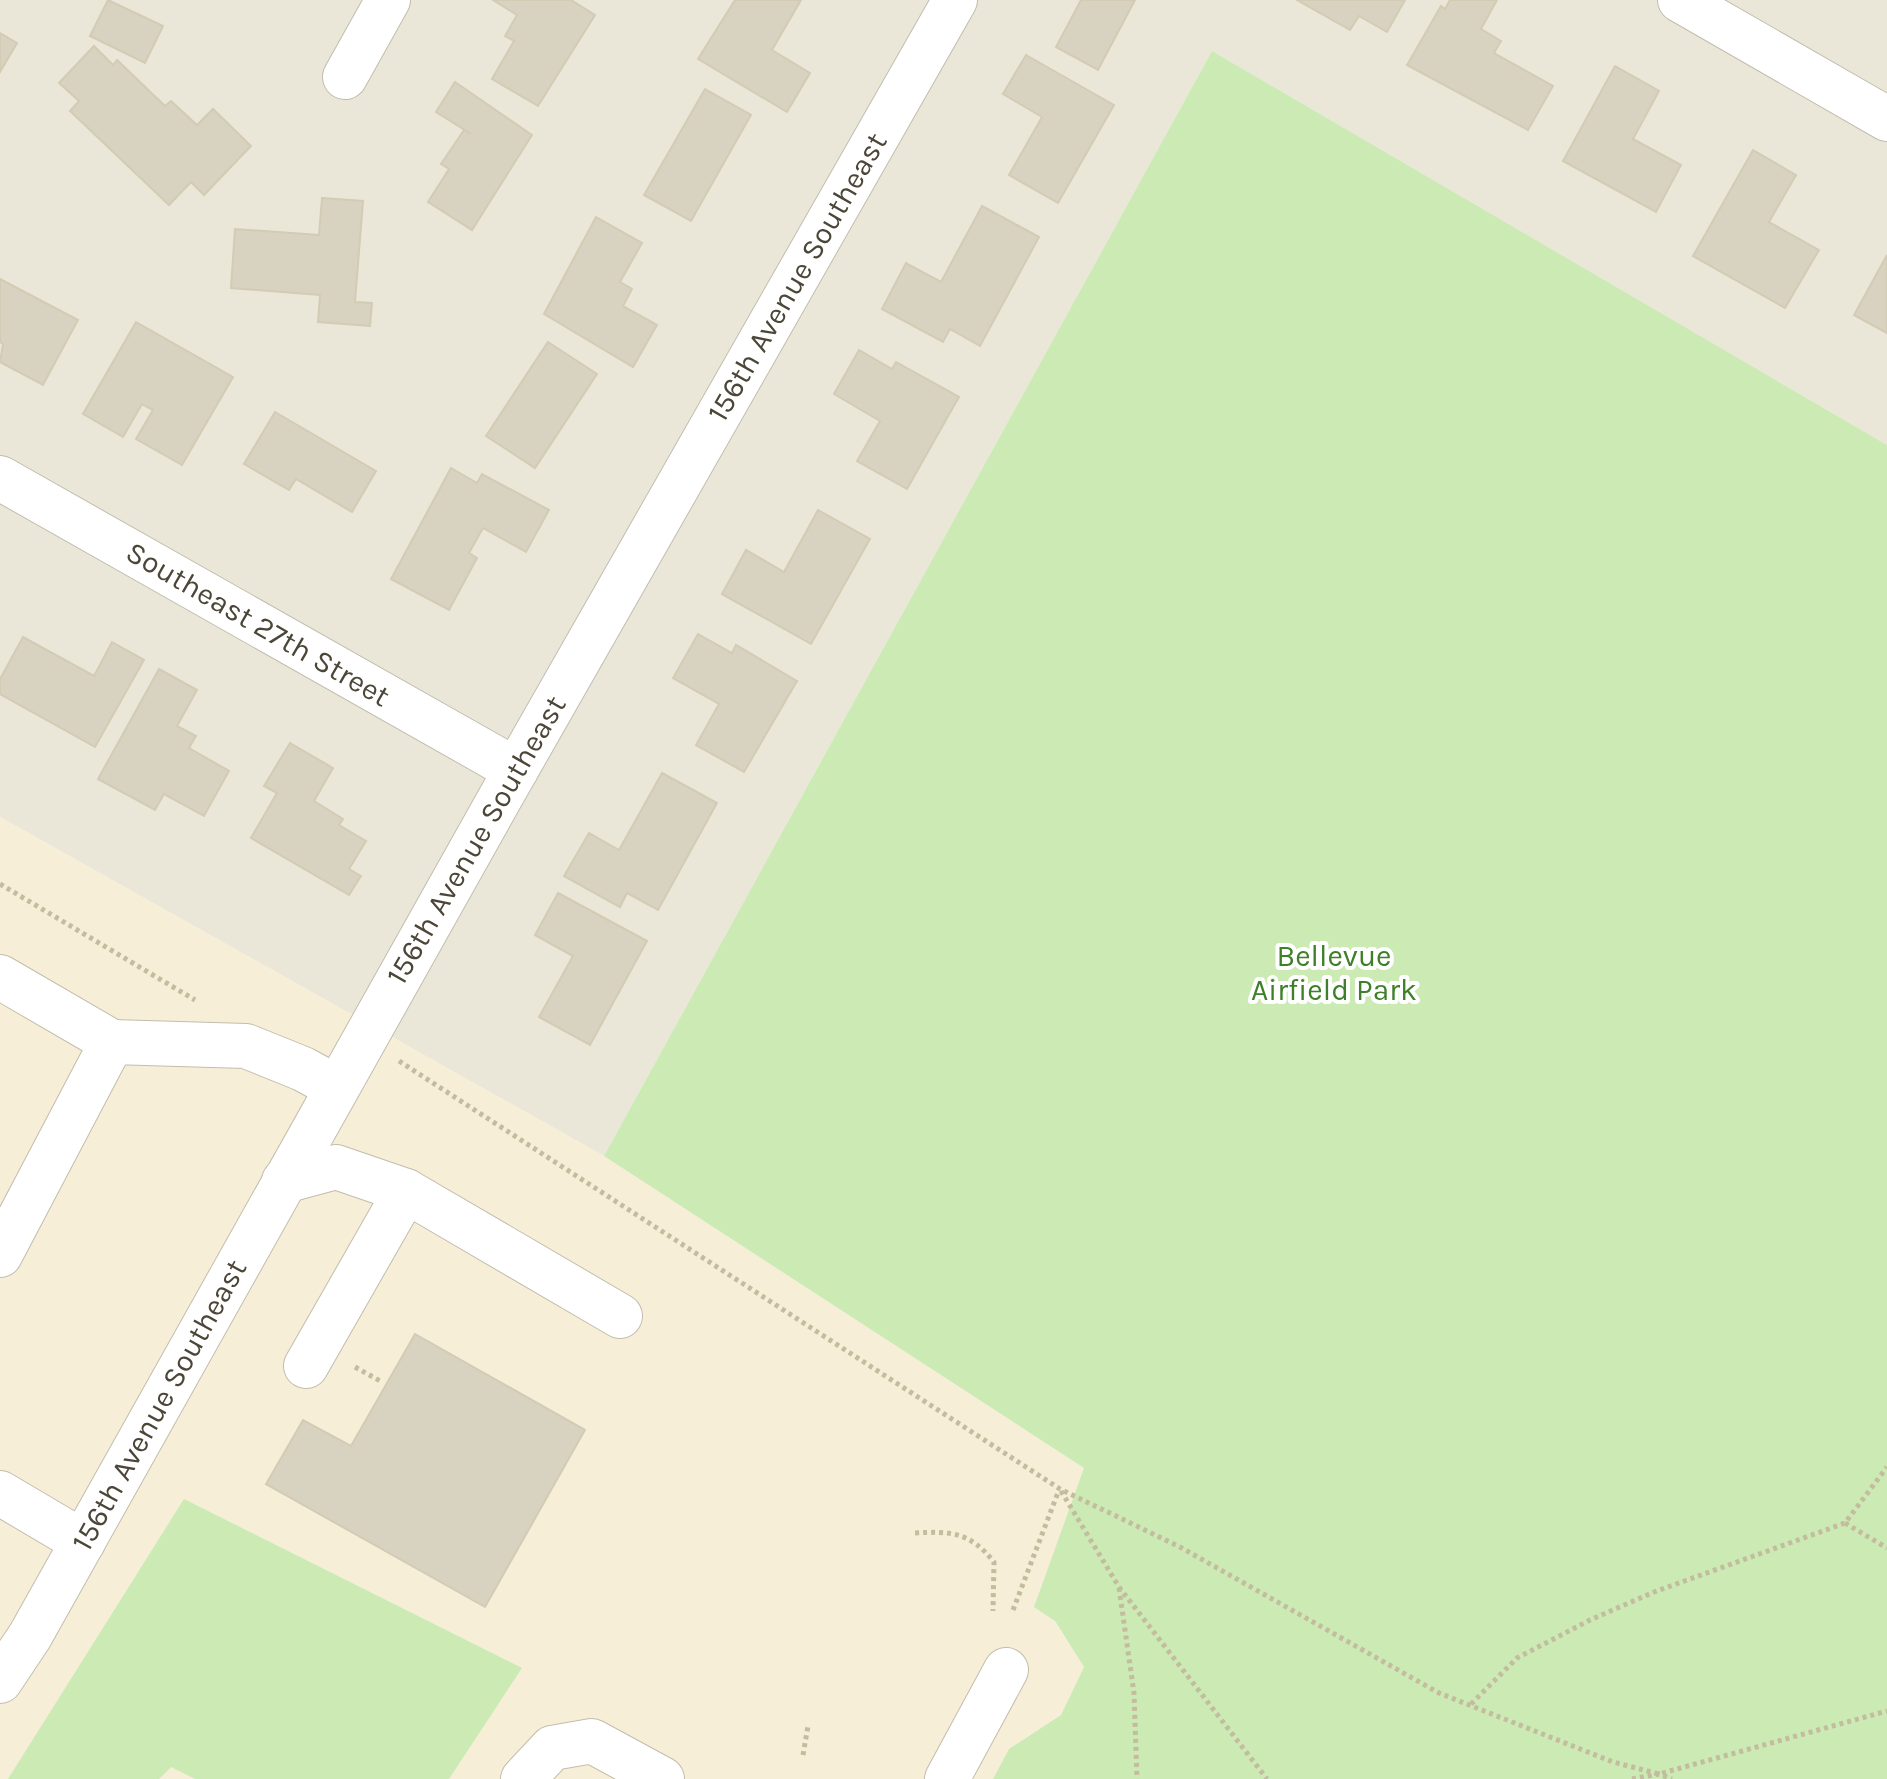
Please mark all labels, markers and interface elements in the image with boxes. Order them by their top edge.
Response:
street label: 156th Avenue Southeast [700,126,894,428]
street label: Southeast 27th Street [120,534,396,714]
street label: 156th Avenue Southeast [379,689,573,991]
park label: Bellevue Airfield Park [1251,938,1417,1008]
street label: 156th Avenue Southeast [64,1253,254,1557]

